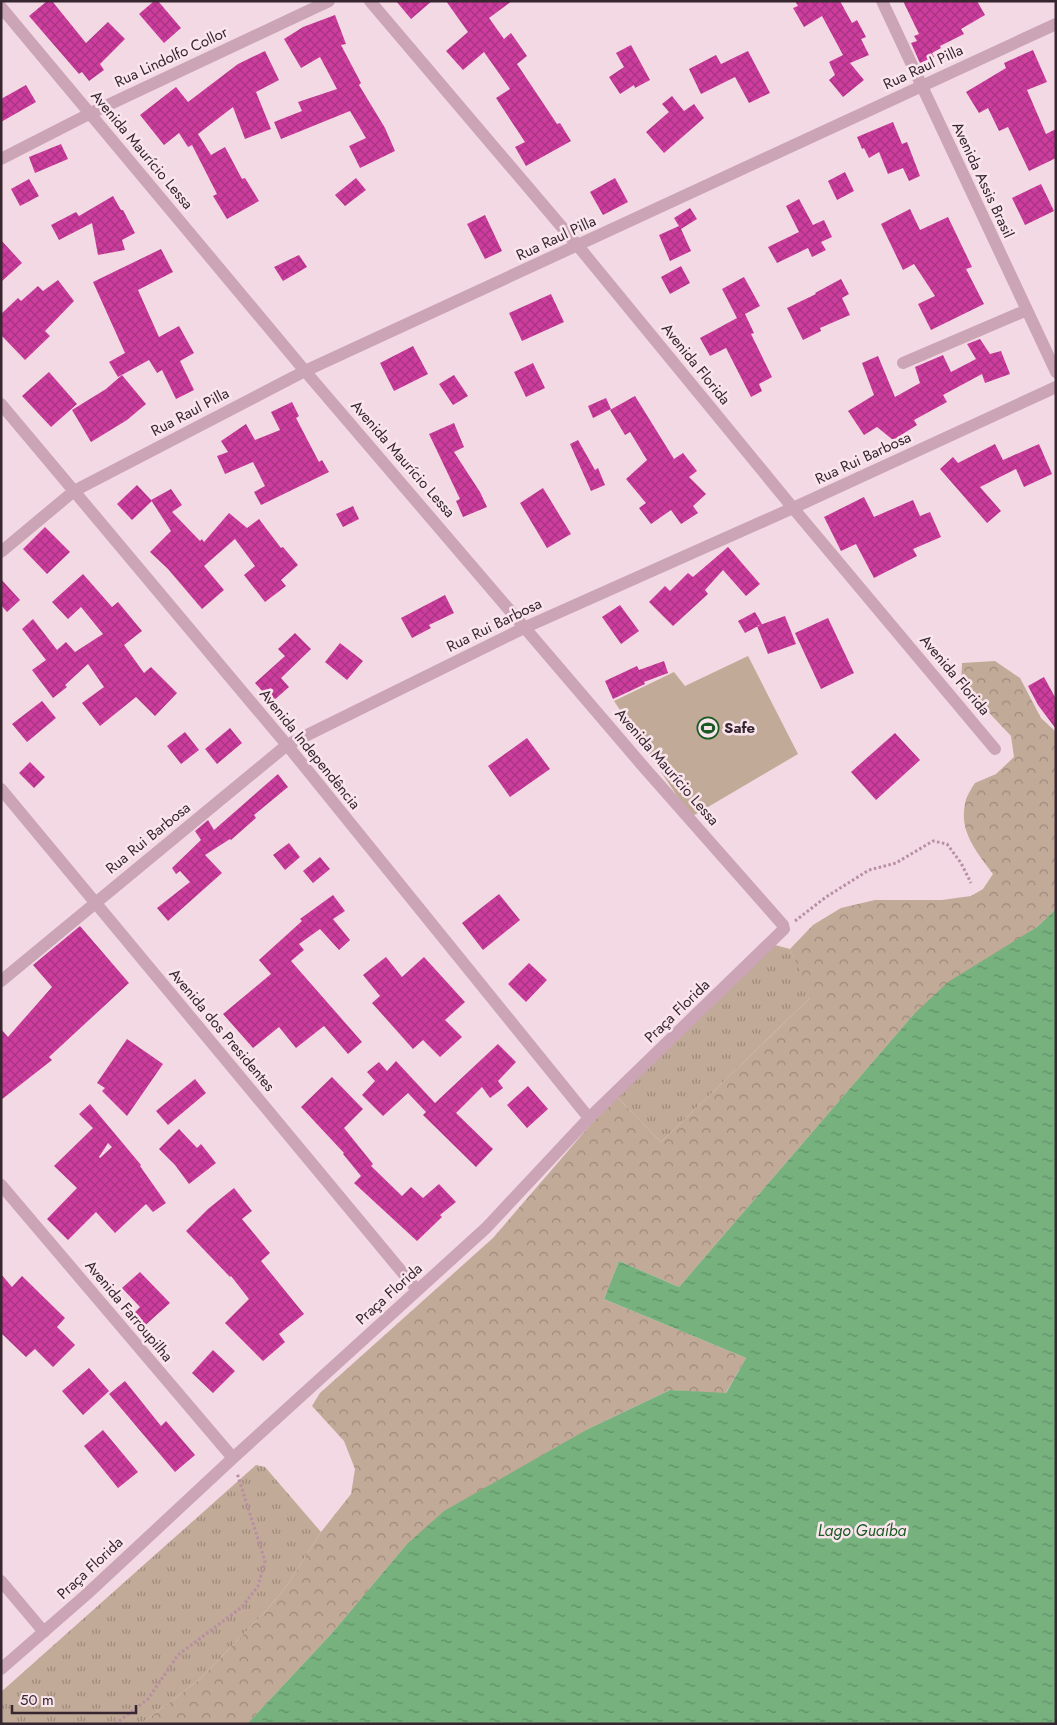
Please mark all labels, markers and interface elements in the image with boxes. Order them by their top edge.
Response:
street label: Rua Lindolfo Collor [111,21,232,93]
street label: Rua Raul Pilla [880,39,966,95]
street label: Avenida Maurício Lessa [86,86,198,214]
street label: Avenida Assis Brasil [946,118,1020,242]
street label: Rua Raul Pilla [513,210,599,266]
street label: Avenida Florida [656,319,736,409]
street label: Rua Raul Pilla [147,382,233,442]
street label: Avenida Maurício Lessa [346,396,460,522]
street label: Rua Rui Barbosa [811,426,915,490]
street label: Rua Rui Barbosa [443,592,545,658]
street label: Avenida Florida [915,630,995,720]
street label: Avenida Independência [254,684,366,814]
street label: Avenida Maurício Lessa [610,704,724,830]
sports icon: Safe [696,716,720,740]
place label: Safe [724,717,756,739]
street label: Rua Rui Barbosa [101,797,195,879]
street label: Avenida dos Presidentes [164,964,280,1096]
street label: Praça Florida [639,974,715,1048]
street label: Avenida Farroupilha [80,1255,178,1367]
street label: Praça Florida [351,1258,427,1330]
water label: Lago Guaíba [818,1519,907,1542]
street label: Praça Florida [52,1532,128,1604]
scale bar [12,1682,136,1714]
text: 50 m [20,1689,54,1711]

